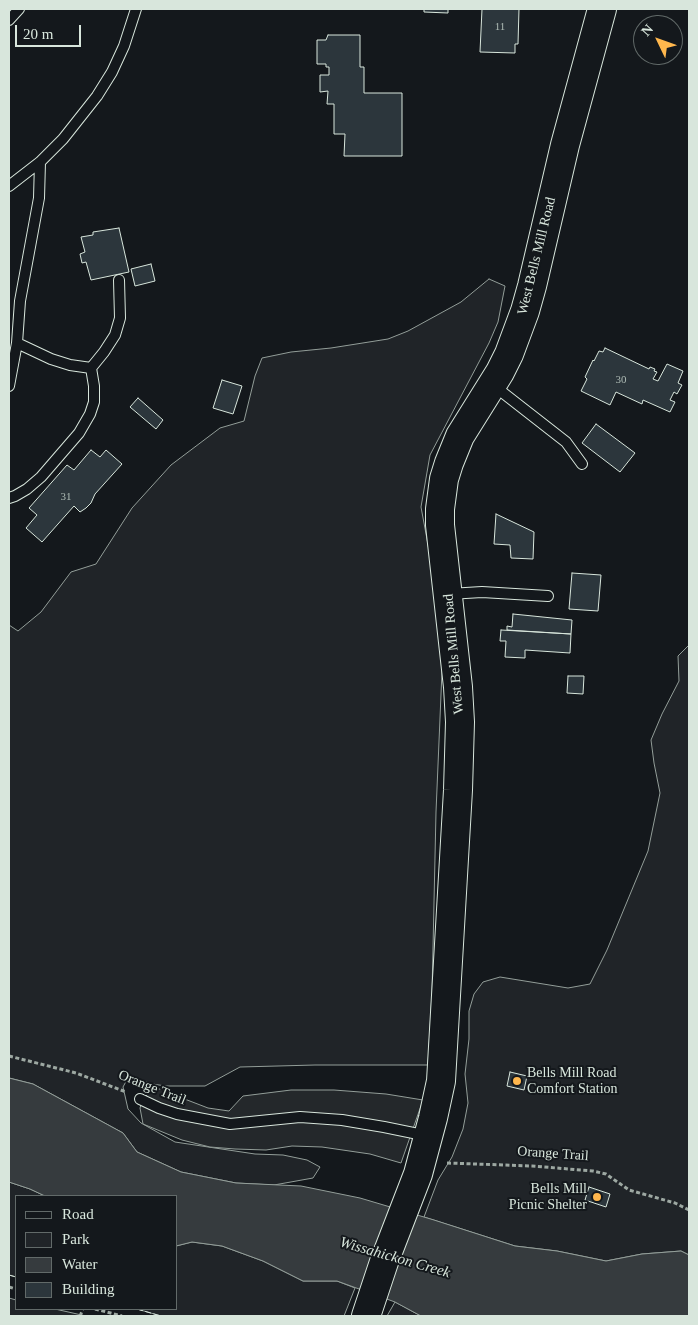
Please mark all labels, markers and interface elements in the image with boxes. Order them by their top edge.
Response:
scale bar [18,15,84,47]
north arrow [633,15,683,65]
house number: 11 [495,20,505,34]
text: N [638,22,656,39]
text: 20 m [23,26,53,42]
street label: West Bells Mill Road [514,195,560,317]
house number: 30 [616,373,626,387]
house number: 31 [60,490,72,504]
street label: West Bells Mill Road [440,593,468,715]
place label: Bells Mill Road Comfort Station [527,1065,618,1098]
street label: Orange Trail [116,1067,188,1109]
marker: Bells Mill Road Comfort Station [511,1075,523,1087]
street label: Orange Trail [517,1143,589,1165]
place label: Bells Mill Picnic Shelter [509,1181,587,1214]
marker: Bells Mill Picnic Shelter [591,1191,603,1203]
legend [15,1195,178,1310]
text: Road [62,1206,94,1222]
text: Park [62,1231,90,1247]
water label: Wissahickon Creek [338,1234,452,1282]
text: Water [62,1256,97,1272]
text: Building [62,1281,115,1297]

